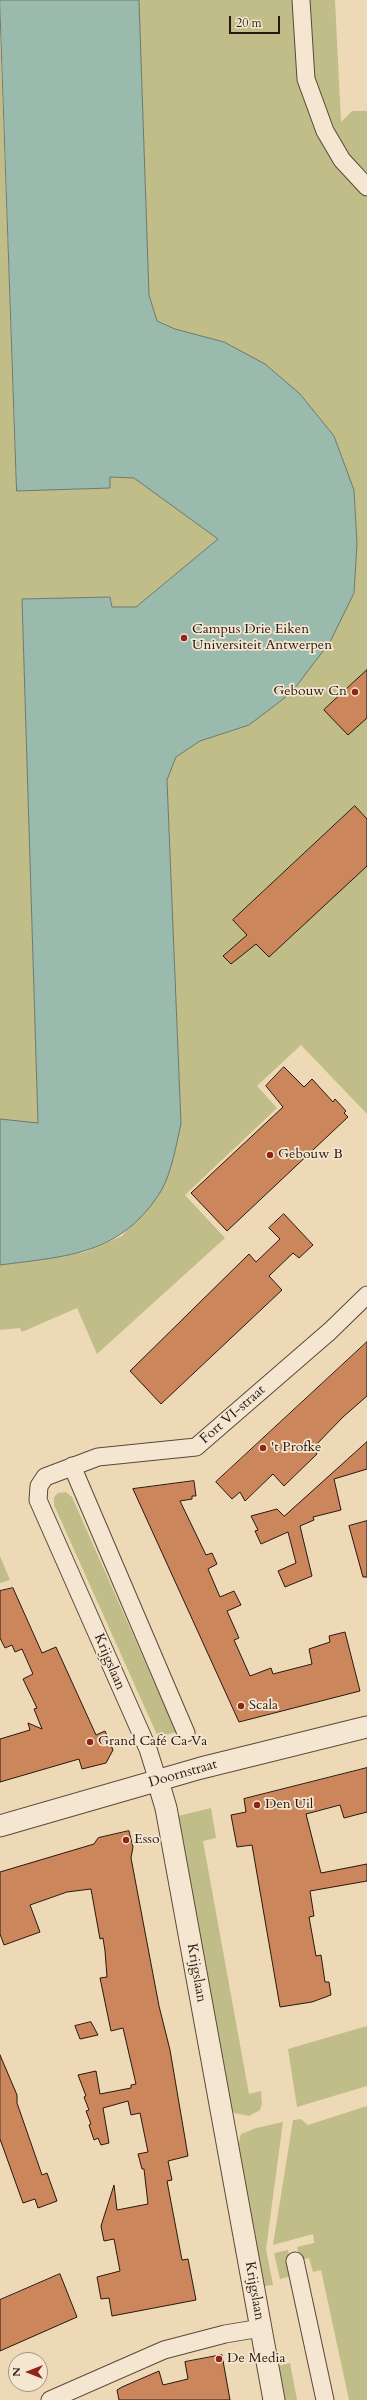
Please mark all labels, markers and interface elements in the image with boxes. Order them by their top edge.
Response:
scale bar [231,8,282,34]
text: 20 m [236,15,262,31]
place label: Campus Drie Eiken Universiteit Antwerpen [192,622,332,654]
marker: Campus Drie Eiken Universiteit Antwerpen [179,633,189,643]
place label: Gebouw Cn [273,684,347,700]
marker: Gebouw Cn [350,687,360,697]
place label: Gebouw B [278,1147,343,1163]
marker: Gebouw B [265,1150,275,1160]
street label: Fort VI-straat [197,1382,269,1448]
place label: 't Profke [271,1440,321,1456]
marker: 't Profke [258,1443,268,1453]
street label: Krijgslaan [90,1631,128,1693]
place label: Scala [249,1698,278,1714]
marker: Scala [236,1701,246,1711]
place label: Grand Café Ca Va [98,1734,207,1750]
marker: Grand Café Ca Va [85,1737,95,1747]
street label: Doornstraat [147,1756,219,1792]
place label: Den Uil [265,1797,313,1813]
marker: Den Uil [252,1800,262,1810]
place label: Esso [134,1832,160,1848]
marker: Esso [121,1835,131,1845]
street label: Krijgslaan [183,1942,209,2004]
street label: Krijgslaan [241,2260,267,2322]
place label: De Media [227,2351,285,2367]
north arrow [8,2352,48,2392]
marker: De Media [214,2354,224,2364]
text: N [9,2367,24,2377]

